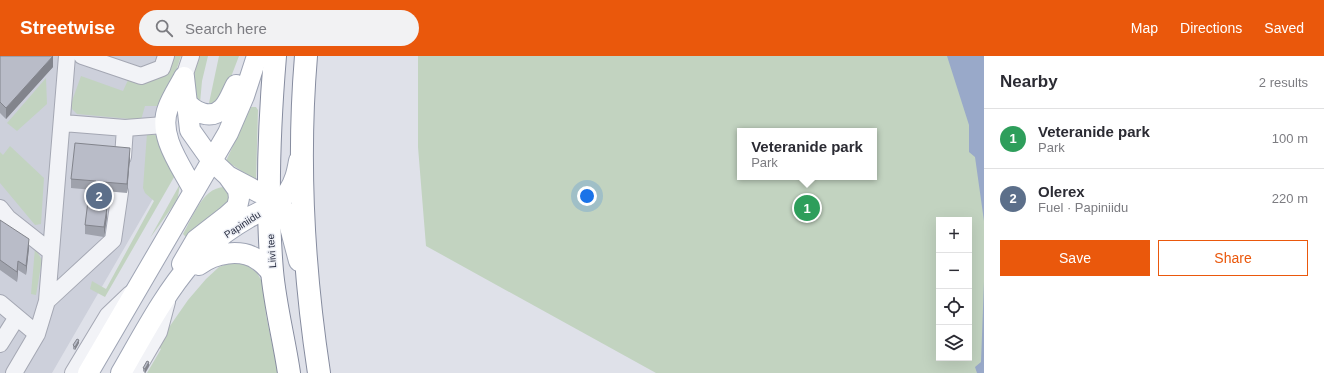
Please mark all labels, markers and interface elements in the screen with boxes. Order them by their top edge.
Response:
search box [139,10,419,46]
text: Streetwise [20,17,115,38]
icon: search [153,17,175,39]
text: Search here [185,20,267,37]
text: Map [1131,20,1158,36]
text: Directions [1180,20,1242,36]
text: Saved [1264,20,1304,36]
text: Nearby [1000,72,1058,91]
text: 2 results [1259,75,1308,90]
text: Veteranide park [1038,123,1150,140]
popup [737,128,877,180]
text: 1 [1009,131,1017,146]
text: 100 m [1272,131,1308,146]
text: Veteranide park [751,138,863,155]
text: Park [1038,140,1065,155]
text: Park [751,155,778,170]
pin: 2 [86,181,112,211]
text: Olerex [1038,183,1085,200]
your location [577,186,597,206]
text: 2 [1009,191,1017,206]
text: 220 m [1272,191,1308,206]
pin: 1 [794,193,820,223]
text: Fuel · Papiniidu [1038,200,1128,215]
street label: Papiniidu [222,209,263,240]
map controls [936,217,972,361]
button: + [936,217,972,253]
street label: Liivi tee [265,233,278,268]
button: Save [1000,240,1150,276]
button: Share [1158,240,1308,276]
button: − [936,253,972,289]
button: locate [936,289,972,325]
button: layers [936,325,972,361]

